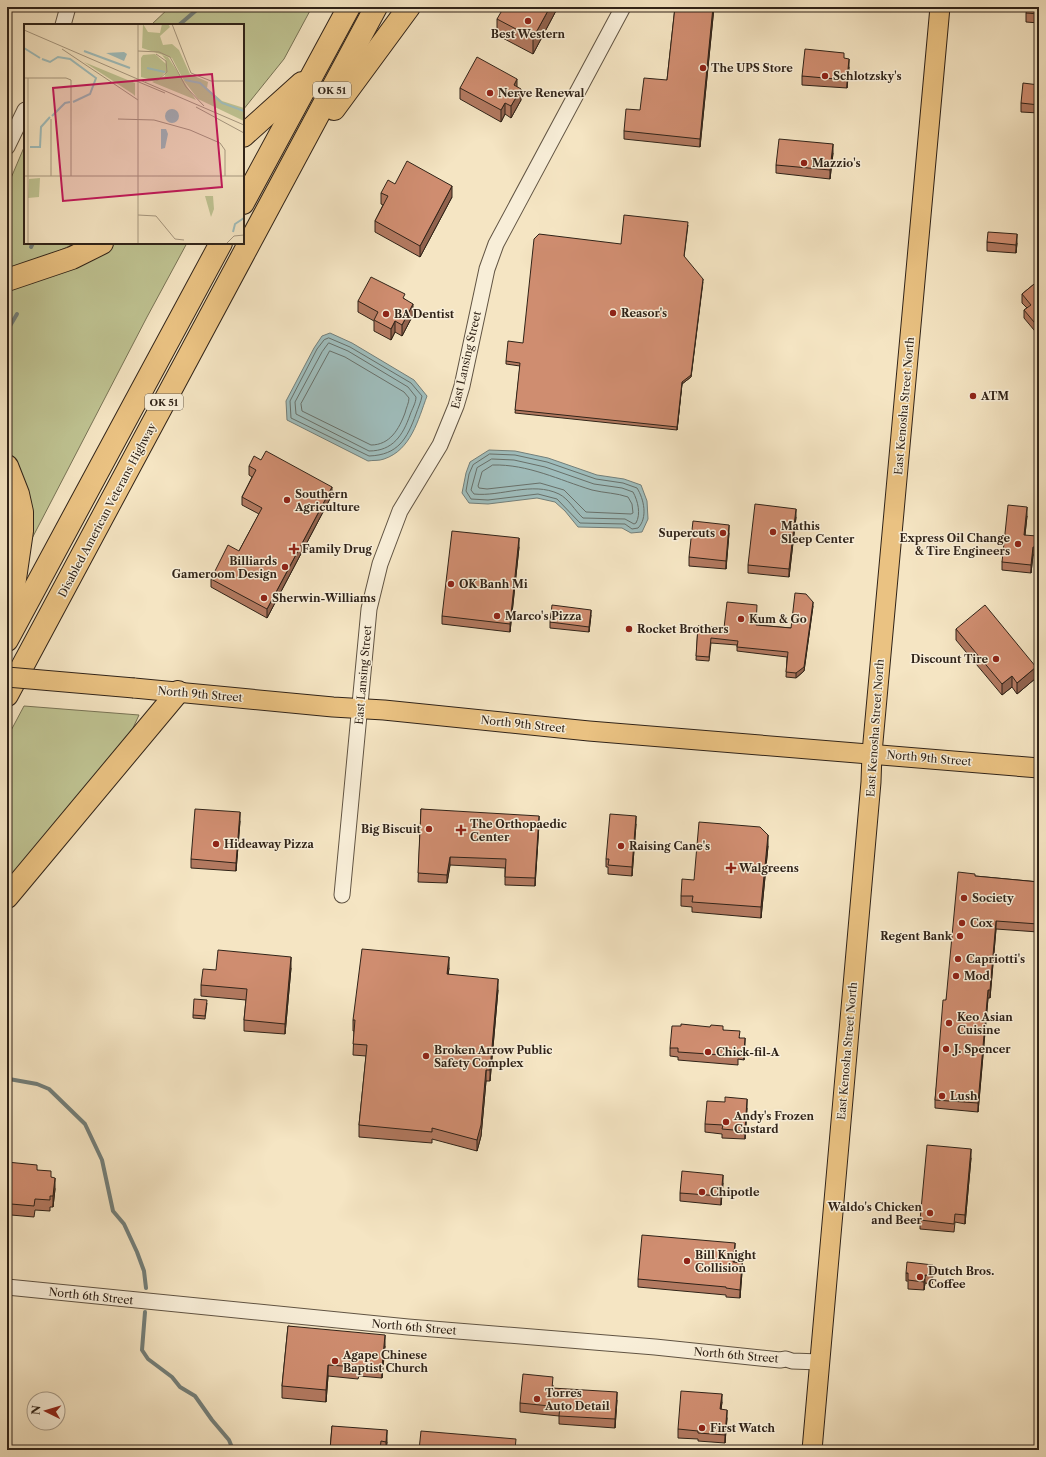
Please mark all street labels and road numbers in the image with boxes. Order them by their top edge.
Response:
road number: OK 51 [313,82,351,98]
street label: East Lansing Street [448,310,484,410]
street label: East Kenosha Street North [891,336,917,476]
road number: OK 51 [145,394,183,410]
street label: Disabled American Veterans Highway [55,420,159,600]
street label: East Lansing Street [352,625,374,725]
street label: East Kenosha Street North [863,658,887,797]
street label: North 9th Street [157,683,243,705]
street label: North 9th Street [480,713,566,735]
street label: North 9th Street [886,747,972,769]
street label: East Kenosha Street North [834,981,860,1121]
street label: North 6th Street [48,1285,134,1307]
street label: North 6th Street [371,1316,457,1338]
street label: North 6th Street [693,1344,779,1366]

